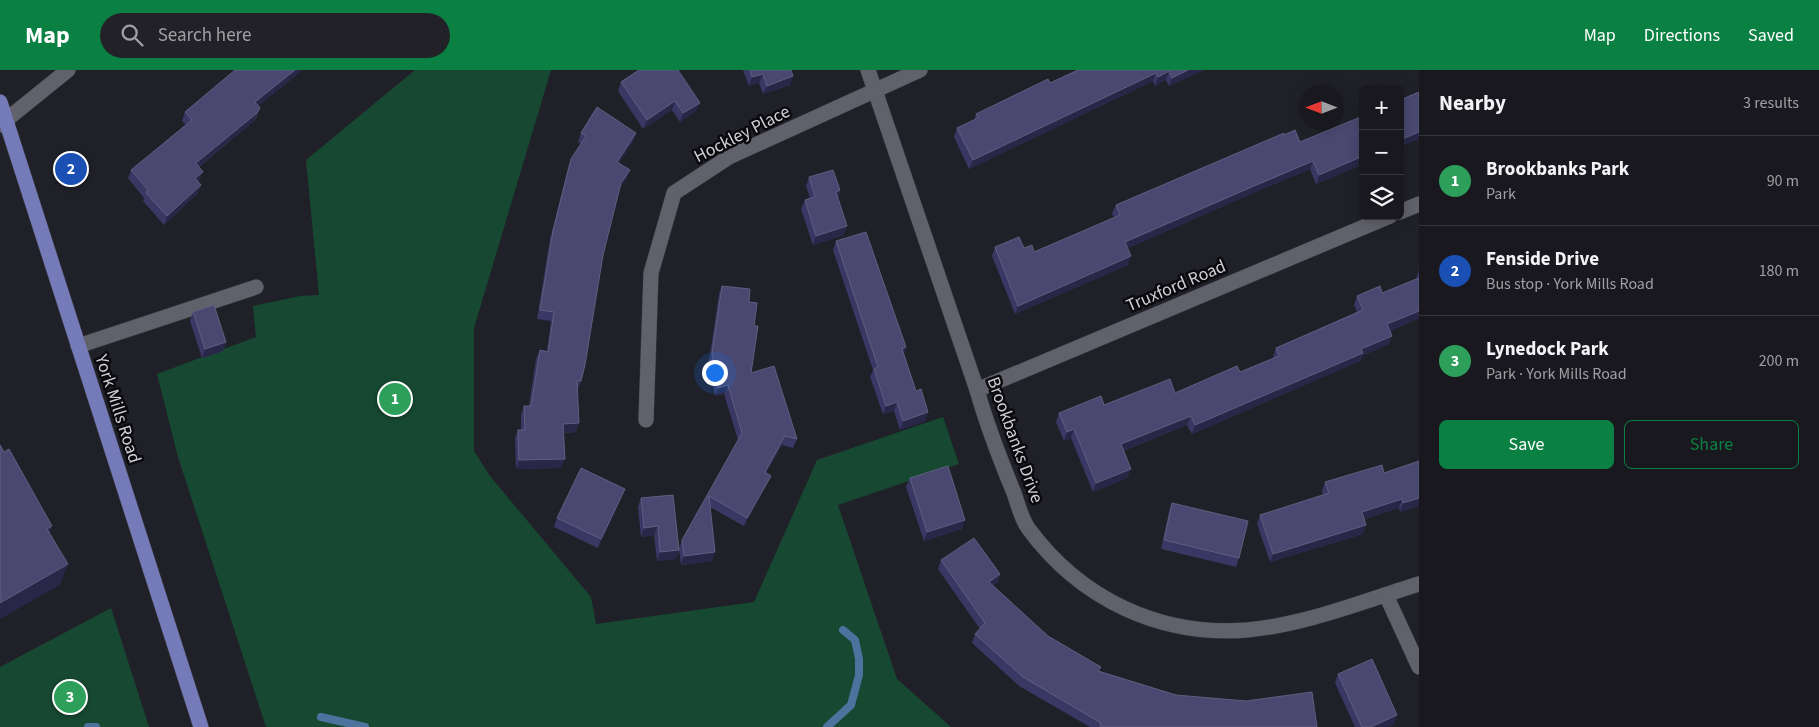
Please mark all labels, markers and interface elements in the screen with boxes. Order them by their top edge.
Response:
search box [100,13,450,58]
text: Map [25,18,70,53]
icon: search [118,21,146,49]
text: Search here [158,22,251,49]
text: Map [1584,23,1616,48]
text: Directions [1644,23,1720,48]
text: Saved [1748,23,1794,48]
north arrow [1299,85,1344,130]
map controls [1359,85,1404,220]
button: + [1359,85,1404,130]
text: Nearby [1439,88,1506,118]
text: 3 results [1743,92,1799,114]
street label: Hockley Place [690,99,794,169]
button: − [1359,130,1404,175]
pin: 2 [55,150,87,188]
text: Brookbanks Park [1486,156,1629,183]
text: 1 [1451,170,1459,192]
text: 90 m [1767,170,1799,192]
button: layers [1359,175,1404,220]
text: Park [1486,183,1516,205]
text: Fenside Drive [1486,246,1599,273]
street label: Truxford Road [1122,254,1230,318]
text: 2 [1451,260,1459,282]
text: 180 m [1759,260,1799,282]
text: Bus stop · York Mills Road [1486,273,1654,295]
text: Lynedock Park [1486,336,1609,363]
text: 3 [1451,350,1459,372]
text: 200 m [1759,350,1799,372]
street label: York Mills Road [88,351,147,467]
your location [702,360,728,386]
text: Park · York Mills Road [1486,363,1627,385]
street label: Brookbanks Drive [981,373,1049,507]
pin: 1 [379,380,411,418]
button: Save [1439,420,1614,469]
button: Share [1624,420,1799,469]
pin: 3 [54,678,86,716]

